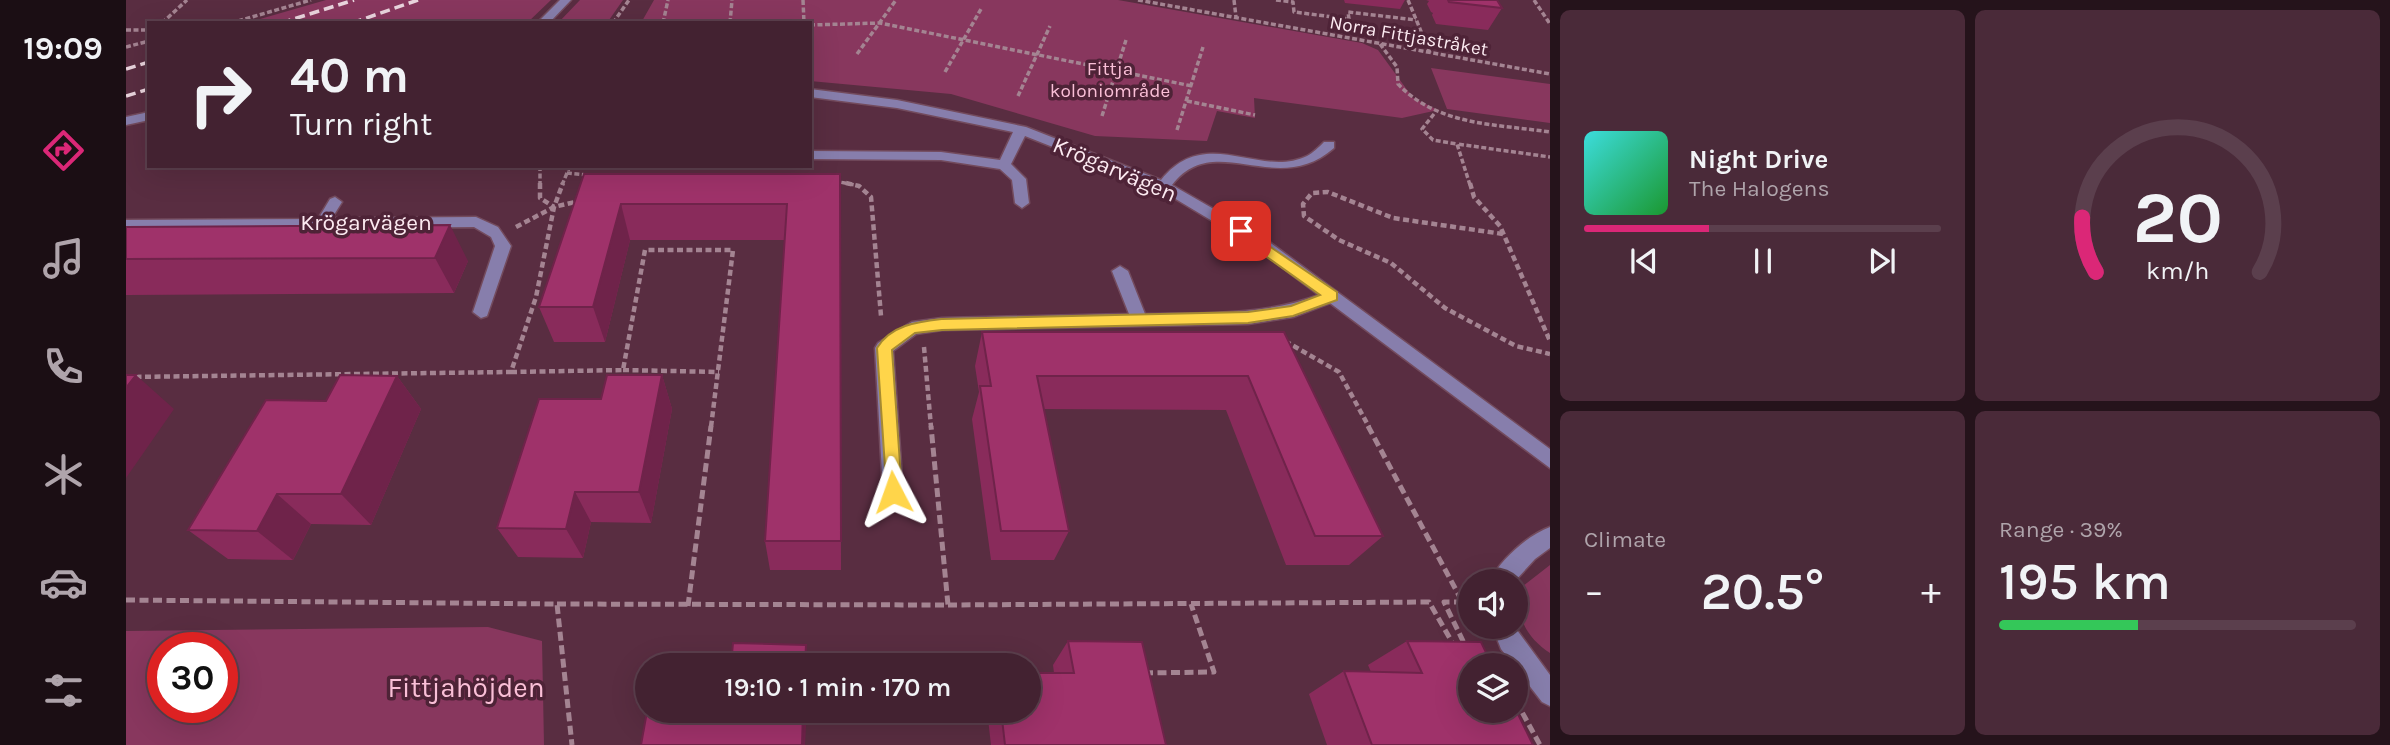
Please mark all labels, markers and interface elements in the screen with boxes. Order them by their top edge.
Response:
street label: Norra Fittjastråket [1328,11,1490,61]
text: 19:09 [23,30,103,67]
text: 40 m [290,47,409,104]
icon: right [175,49,266,140]
park label: Fittja koloniområde [1050,58,1170,102]
text: Turn right [290,106,432,143]
icon: directions [39,126,88,175]
street label: Krögarvägen [1049,131,1181,208]
text: Night Drive [1689,144,1828,175]
text: The Halogens [1689,175,1829,202]
text: 20 [2132,175,2223,260]
pin [1211,201,1271,261]
street label: Krögarvägen [300,209,432,236]
icon: arrive [1222,212,1260,250]
icon: music [39,234,88,283]
icon: previous [1625,242,1663,280]
icon: pause [1744,242,1782,280]
icon: next [1863,242,1901,280]
text: km/h [2146,256,2209,285]
icon: phone [39,342,88,391]
icon: climate [39,450,88,499]
position arrow [856,455,930,529]
text: Range · 39% [1999,516,2123,543]
text: Climate [1584,526,1666,553]
text: 195 km [1999,551,2171,612]
icon: car [39,558,88,607]
text: 20.5° [1701,561,1824,622]
map controls [1458,569,1528,723]
button: sound [1458,569,1528,639]
text: − [1584,569,1604,614]
text: + [1921,569,1941,614]
speed limit sign: 30 [147,632,238,723]
button: layers [1458,653,1528,723]
icon: filters [39,666,88,715]
park label: Fittjahöjden [387,671,545,704]
text: 19:10 · 1 min · 170 m [725,672,951,703]

